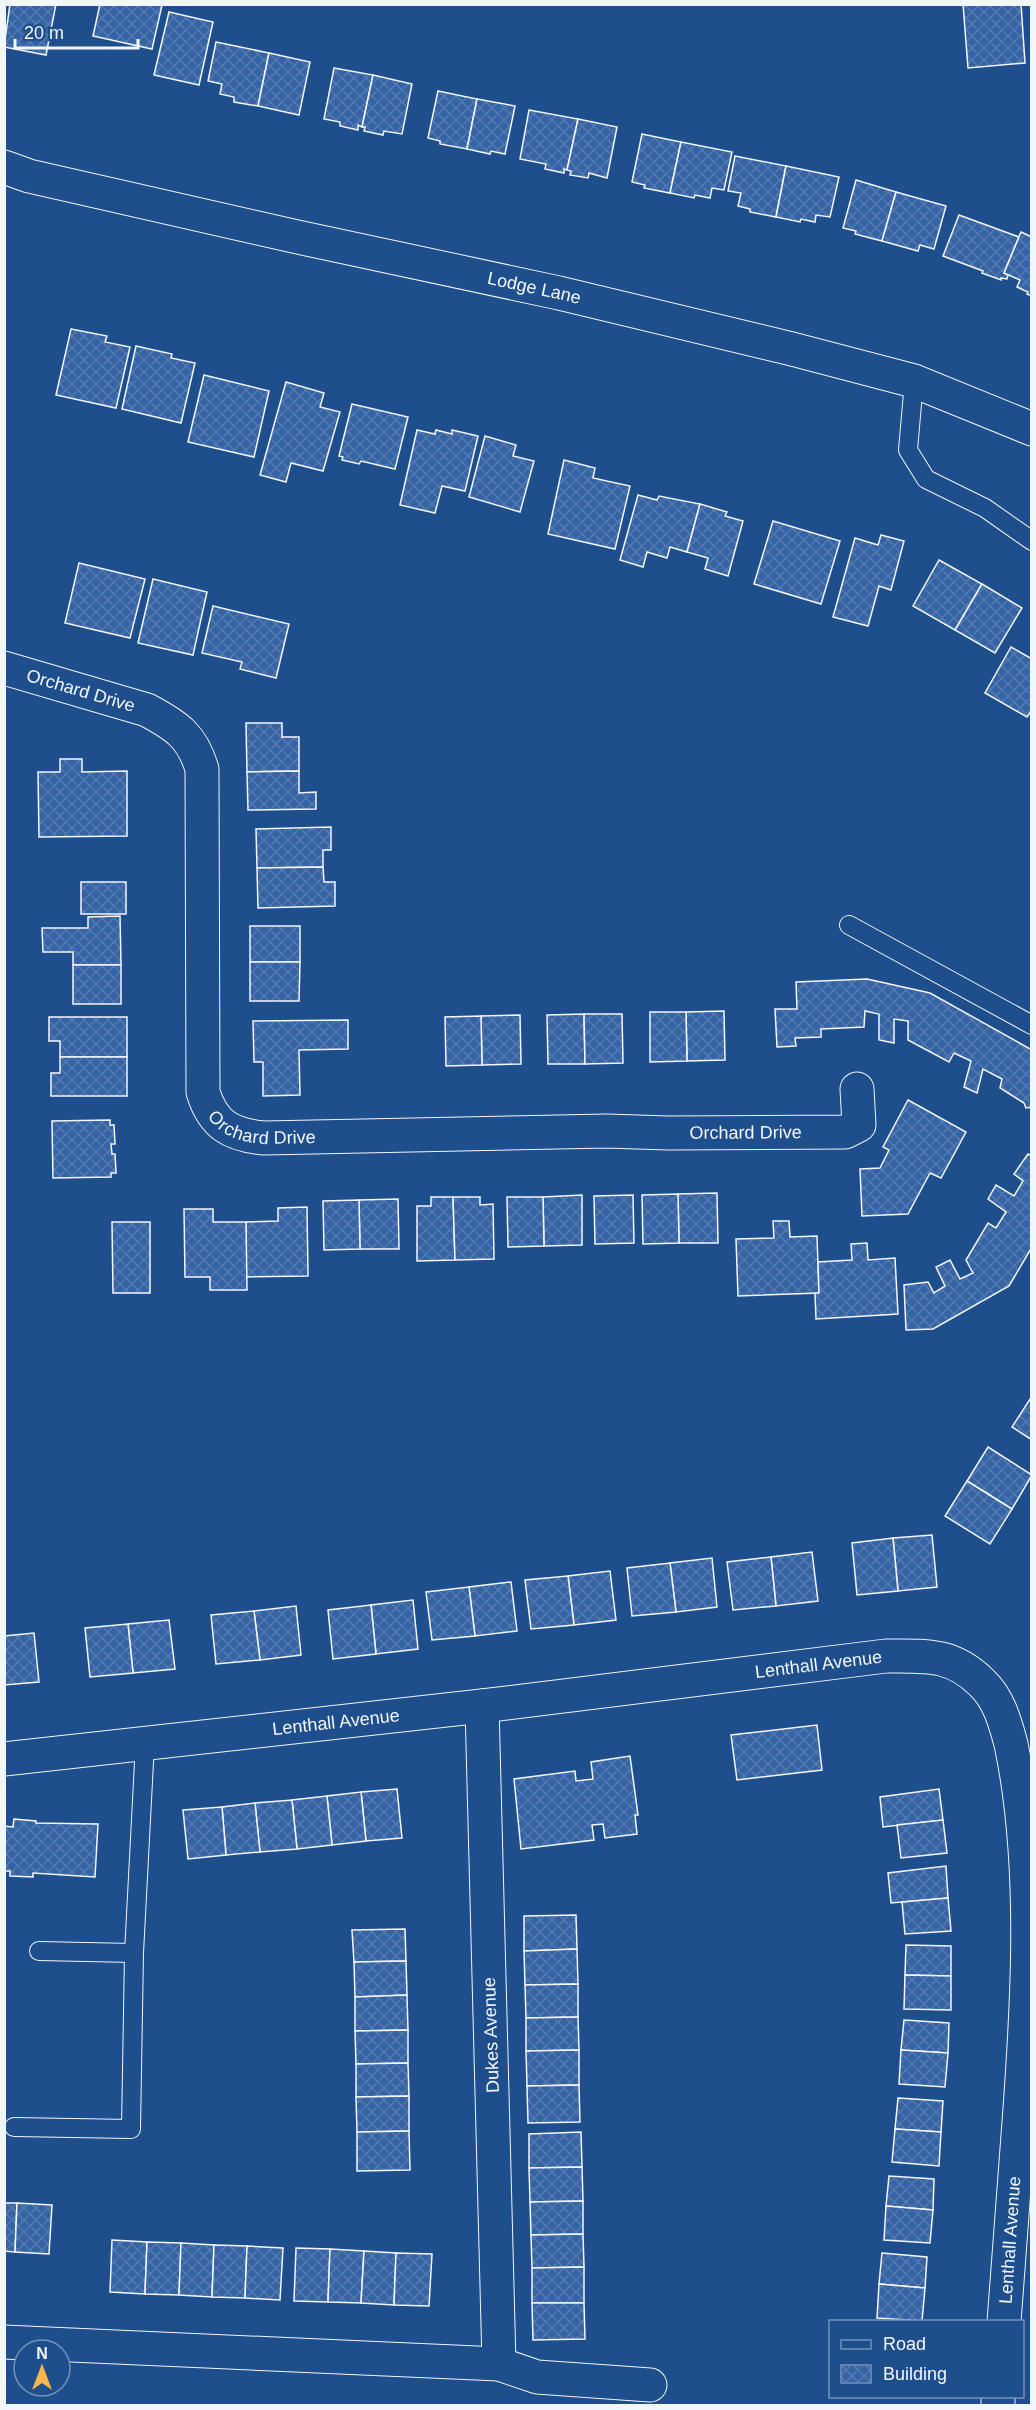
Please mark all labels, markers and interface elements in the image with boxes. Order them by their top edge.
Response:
scale bar [15,12,138,50]
text: 20 m [24,23,64,43]
street label: Lodge Lane [486,268,583,308]
street label: Orchard Drive [24,665,137,716]
street label: Orchard Drive [204,1106,316,1148]
street label: Orchard Drive [689,1122,802,1143]
street label: Lenthall Avenue [754,1647,883,1682]
street label: Lenthall Avenue [271,1705,401,1739]
street label: Dukes Avenue [479,1977,503,2093]
street label: Lenthall Avenue [996,2176,1024,2304]
legend [829,2320,1024,2398]
text: Road [883,2334,926,2354]
north arrow [12,2338,72,2398]
text: N [36,2345,48,2362]
text: Building [883,2364,947,2384]

